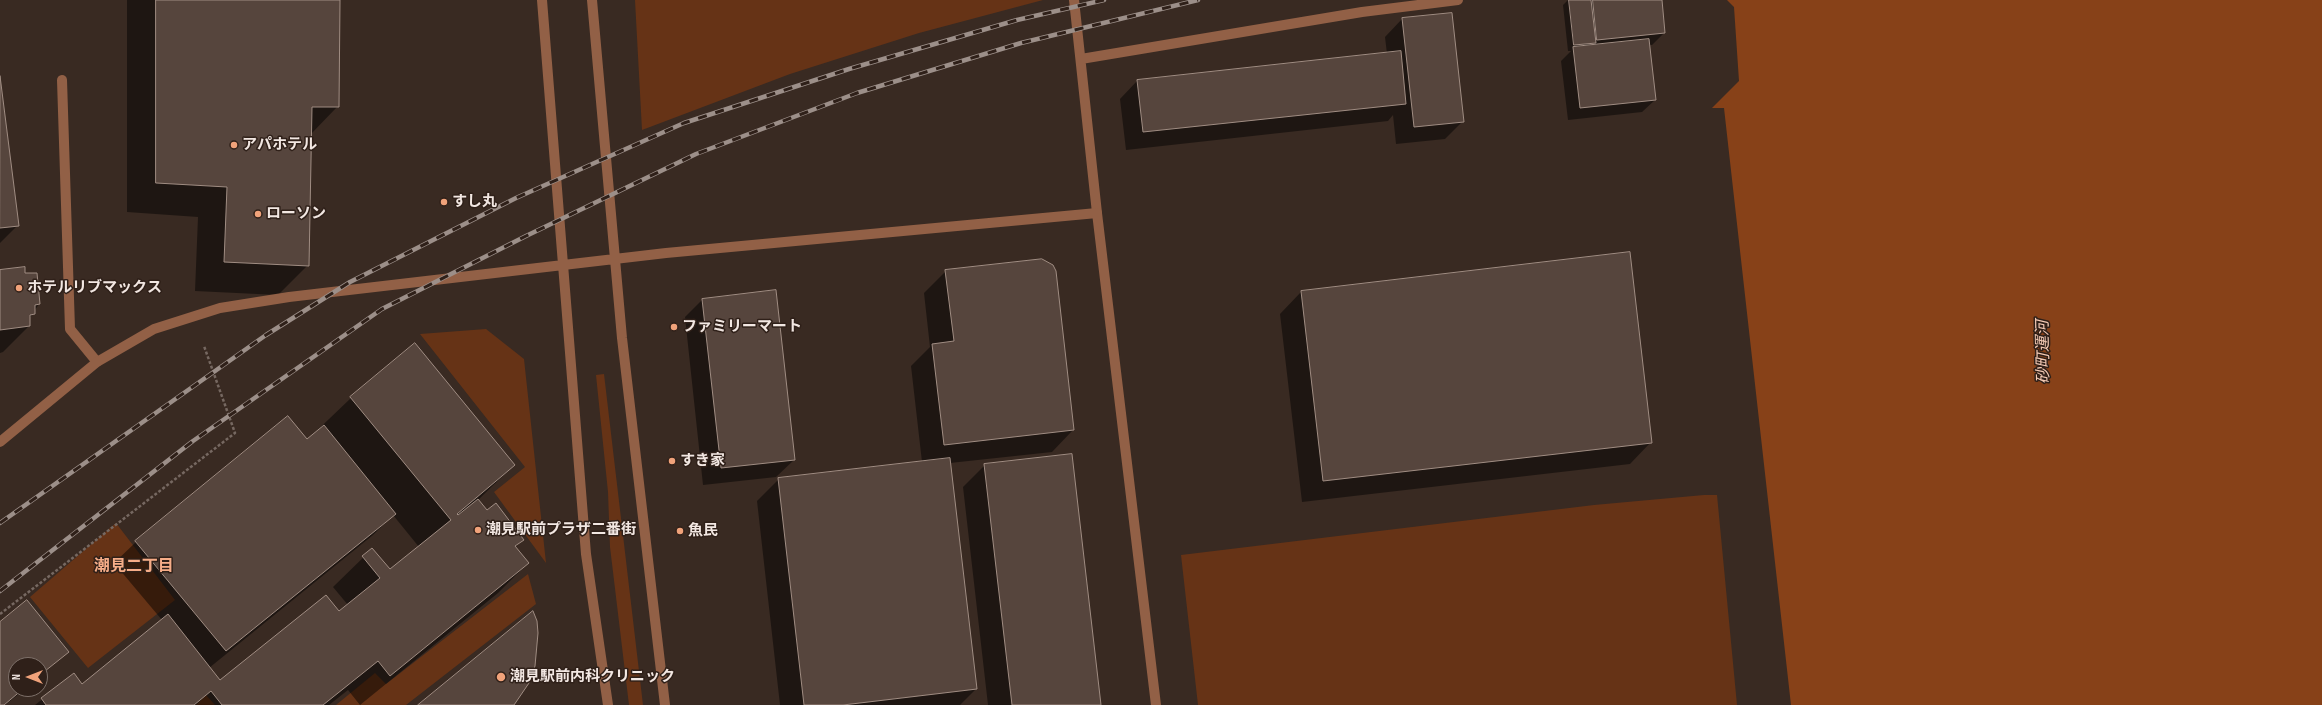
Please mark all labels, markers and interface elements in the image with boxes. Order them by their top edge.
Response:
place label: アパホテル [242,136,317,154]
marker: アパホテル [229,140,239,150]
place label: すし丸 [452,193,497,211]
marker: すし丸 [439,197,449,207]
place label: ローソン [266,205,326,223]
marker: ローソン [253,209,263,219]
place label: ホテルリブマックス [27,279,162,297]
marker: ホテルリブマックス [14,283,24,293]
place label: ファミリーマート [682,318,802,336]
water label: 砂町運河 [2034,320,2054,384]
marker: ファミリーマート [669,322,679,332]
place label: すき家 [680,452,725,470]
marker: すき家 [667,456,677,466]
place label: 潮見駅前プラザ二番街 [486,521,636,539]
place label: 魚民 [688,522,718,540]
marker: 潮見駅前プラザ二番街 [473,525,483,535]
marker: 魚民 [675,526,685,536]
district label: 潮見二丁目 [94,557,174,577]
north arrow [8,657,48,697]
place label: 潮見駅前内科クリニック [510,668,675,686]
marker: 潮見駅前内科クリニック [495,671,507,683]
text: N [10,674,23,680]

